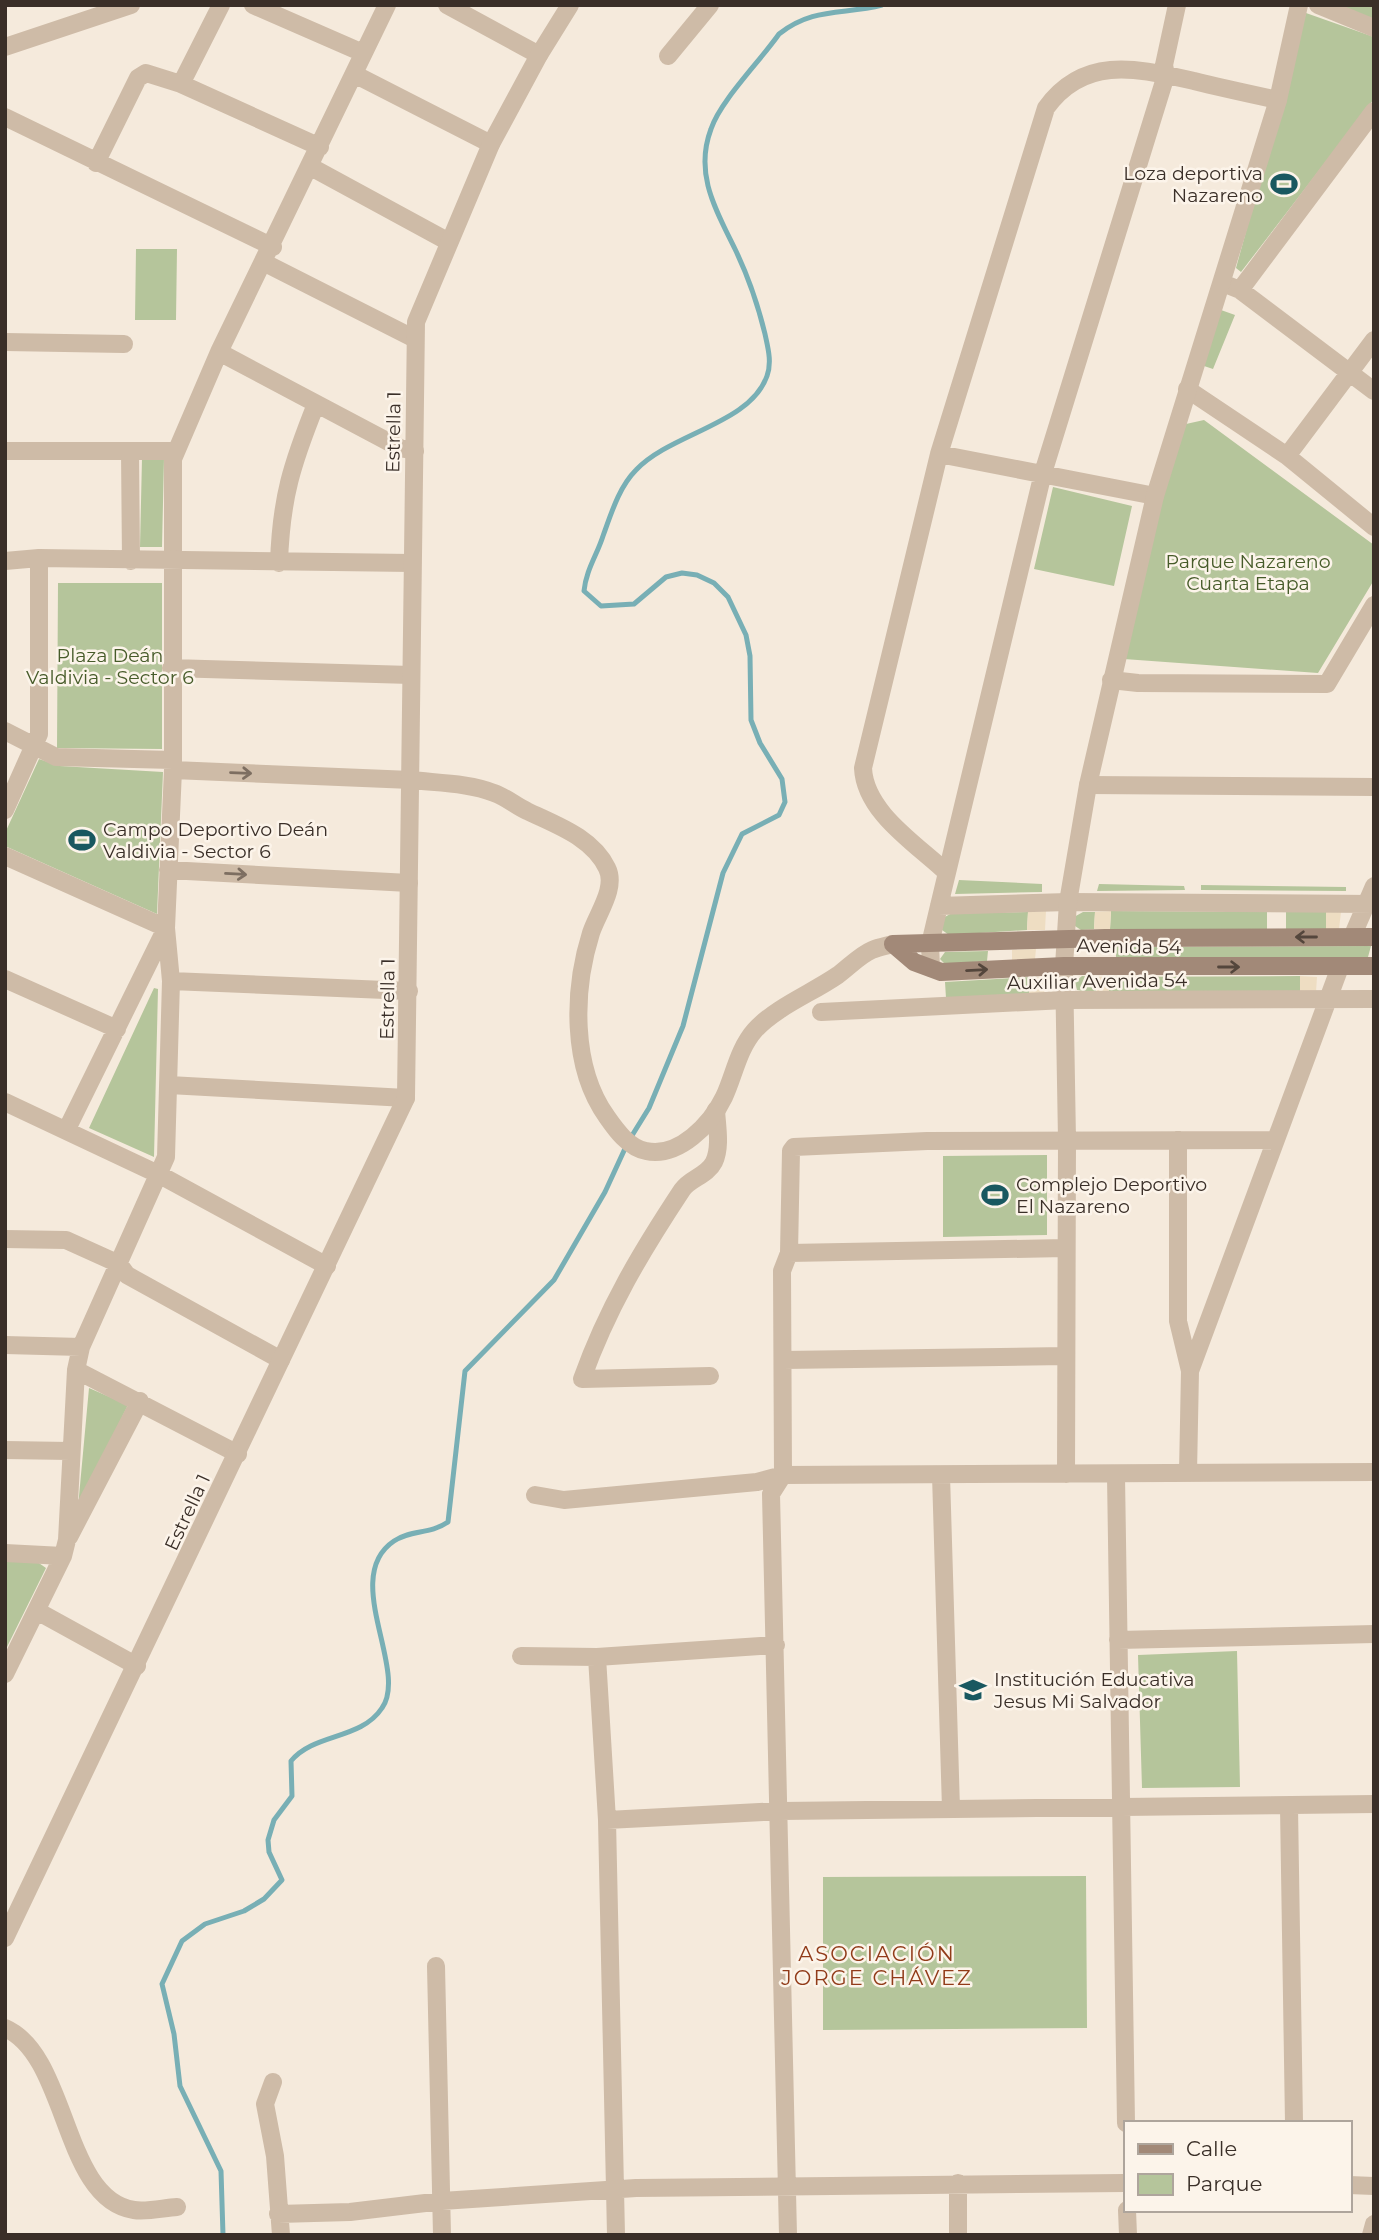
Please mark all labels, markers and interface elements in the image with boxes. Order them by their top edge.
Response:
place label: Loza deportiva Nazareno [1123,162,1263,207]
sports icon: Loza deportiva Nazareno [1269,169,1299,199]
street label: Estrella 1 [381,391,406,473]
park label: Parque Nazareno Cuarta Etapa [1165,550,1331,595]
park label: Plaza Deán Valdivia - Sector 6 [26,644,194,689]
one-way arrow [229,767,252,780]
place label: Campo Deportivo Deán Valdivia - Sector 6 [103,818,328,863]
sports icon: Campo Deportivo Deán Valdivia - Sector 6 [67,825,97,855]
one-way arrow [225,868,247,881]
one-way arrow [1294,930,1317,944]
street label: Avenida 54 [1076,934,1182,959]
street label: Estrella 1 [375,958,400,1040]
one-way arrow [1217,960,1240,974]
one-way arrow [965,963,988,976]
street label: Auxiliar Avenida 54 [1007,968,1188,995]
place label: Complejo Deportivo El Nazareno [1016,1173,1207,1218]
sports icon: Complejo Deportivo El Nazareno [980,1180,1010,1210]
street label: Estrella 1 [160,1470,215,1554]
place label: Institución Educativa Jesus Mi Salvador [993,1668,1194,1713]
school or university icon: Institución Educativa Jesus Mi Salvador [958,1675,988,1705]
district label: ASOCIACIÓN JORGE CHÁVEZ [780,1941,973,1990]
legend [1124,2121,1351,2212]
text: Calle [1186,2136,1237,2161]
text: Parque [1186,2171,1262,2196]

